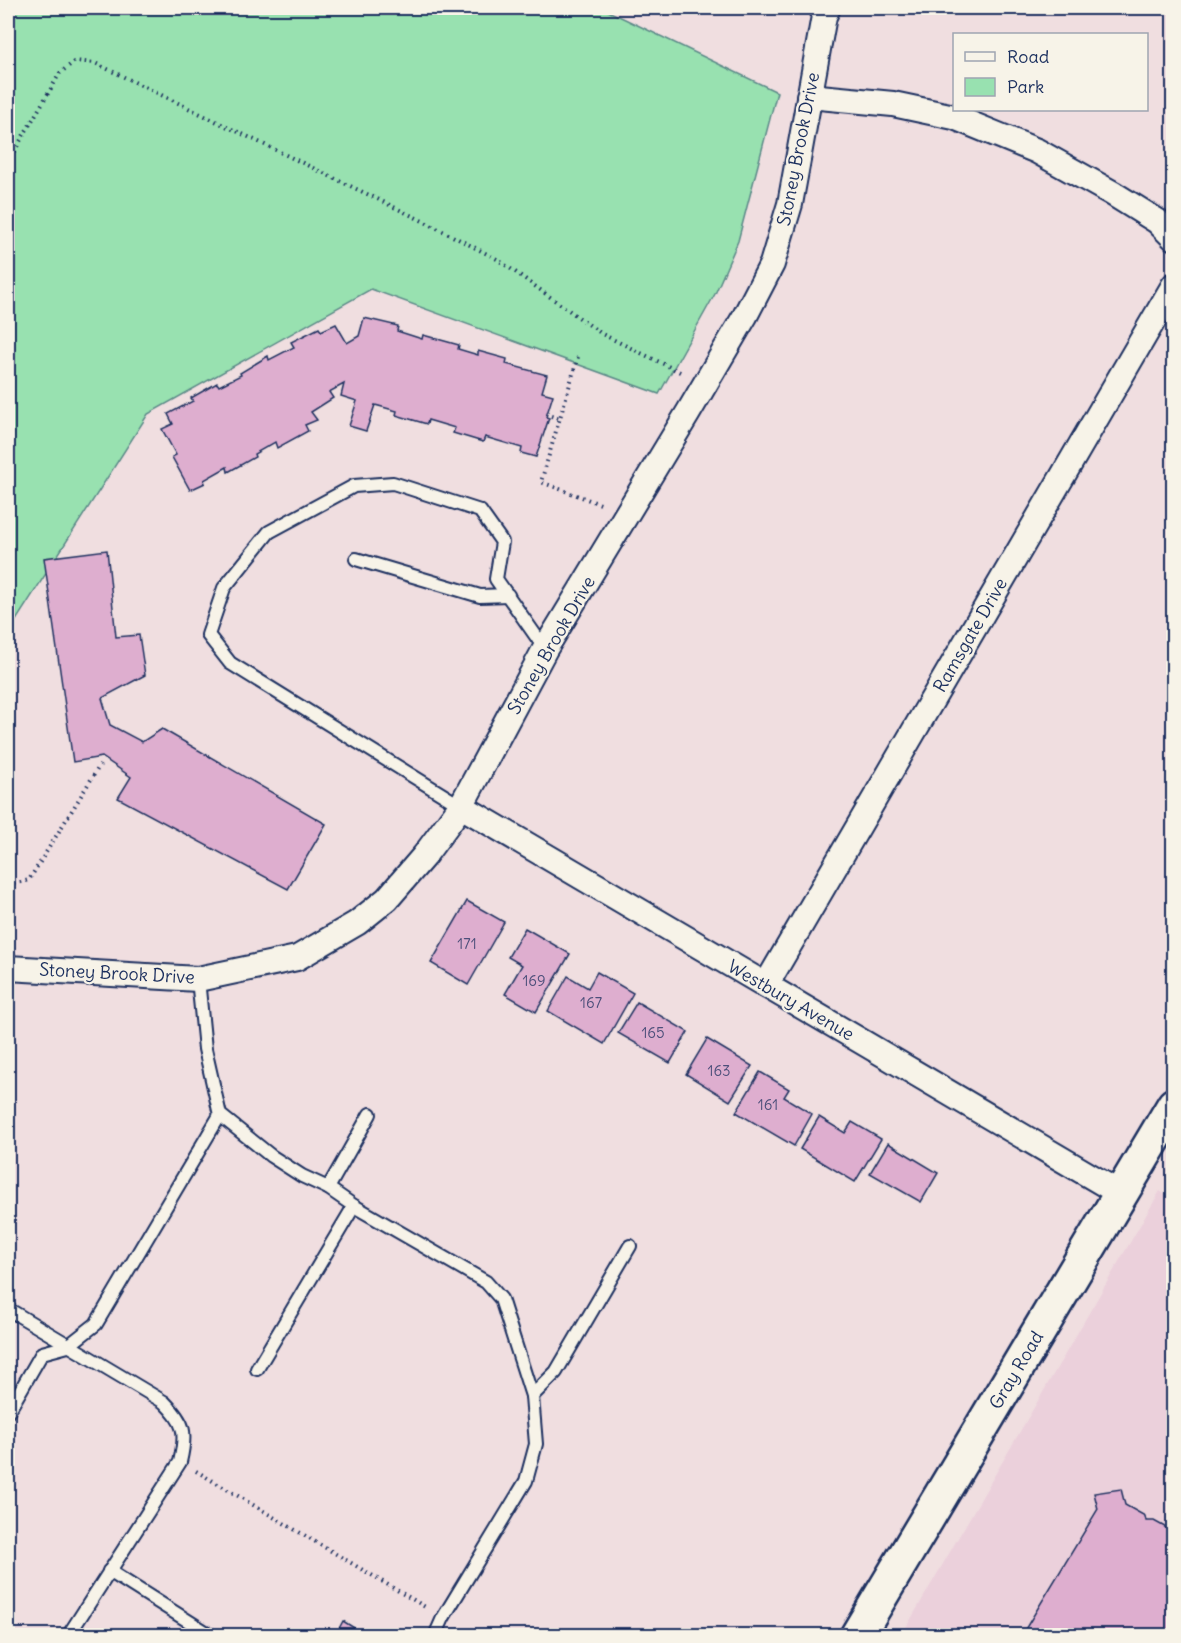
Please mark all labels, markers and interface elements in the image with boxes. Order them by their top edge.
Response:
legend [953,33,1148,111]
text: Road [1007,45,1050,68]
street label: Stoney Brook Drive [772,70,824,228]
text: Park [1007,75,1044,98]
street label: Stoney Brook Drive [502,572,600,718]
street label: Ramsgate Drive [928,574,1012,696]
house number: 171 [457,934,477,953]
street label: Westbury Avenue [724,954,858,1046]
street label: Stoney Brook Drive [39,957,195,989]
house number: 169 [522,971,546,990]
house number: 167 [580,993,602,1012]
house number: 165 [641,1023,665,1042]
house number: 163 [707,1061,731,1080]
house number: 161 [758,1095,778,1114]
street label: Gray Road [984,1326,1048,1413]

